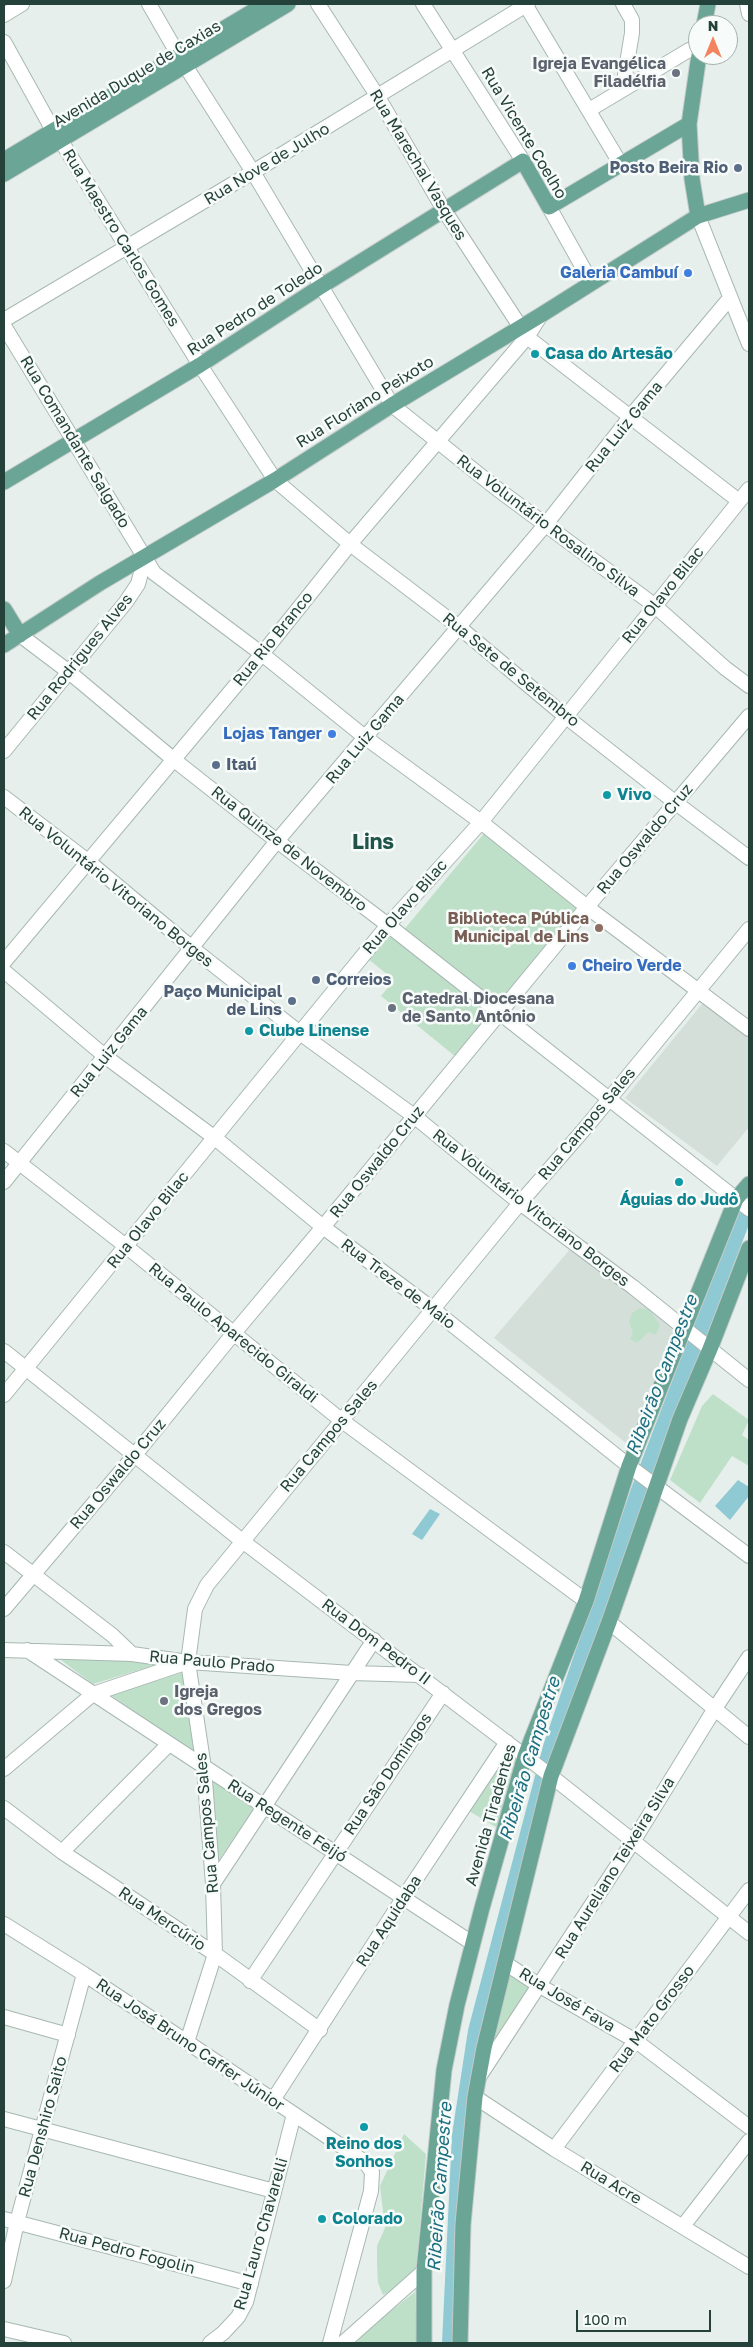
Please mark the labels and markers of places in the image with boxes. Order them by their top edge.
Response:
place label: Igreja Evangélica Filadélfia [532,54,666,92]
marker: Igreja Evangélica Filadélfia [670,67,682,79]
place label: Posto Beira Rio [609,158,728,178]
marker: Posto Beira Rio [732,162,744,174]
place label: Galeria Cambuí [560,263,678,283]
marker: Galeria Cambuí [682,267,694,279]
place label: Casa do Artesão [545,344,673,364]
marker: Casa do Artesão [529,348,541,360]
place label: Lojas Tanger [223,724,322,744]
marker: Lojas Tanger [326,728,338,740]
place label: Itaú [226,755,257,775]
marker: Itaú [210,759,222,771]
place label: Vivo [617,785,652,805]
marker: Vivo [601,789,613,801]
place label: Biblioteca Pública Municipal de Lins [448,909,589,947]
marker: Biblioteca Pública Municipal de Lins [593,922,605,934]
place label: Cheiro Verde [582,956,682,976]
marker: Cheiro Verde [566,960,578,972]
place label: Correios [326,970,392,990]
marker: Correios [310,974,322,986]
place label: Paço Municipal de Lins [164,982,282,1020]
place label: Catedral Diocesana de Santo Antônio [402,989,554,1027]
marker: Paço Municipal de Lins [286,995,298,1007]
marker: Catedral Diocesana de Santo Antônio [386,1002,398,1014]
place label: Clube Linense [259,1021,369,1041]
marker: Clube Linense [243,1025,255,1037]
marker: Águias do Judô [673,1176,685,1188]
place label: Águias do Judô [620,1190,738,1210]
place label: Igreja dos Gregos [174,1682,262,1720]
marker: Igreja dos Gregos [158,1695,170,1707]
marker: Reino dos Sonhos [358,2121,370,2133]
place label: Reino dos Sonhos [326,2134,402,2172]
place label: Colorado [332,2209,403,2229]
marker: Colorado [316,2213,328,2225]

